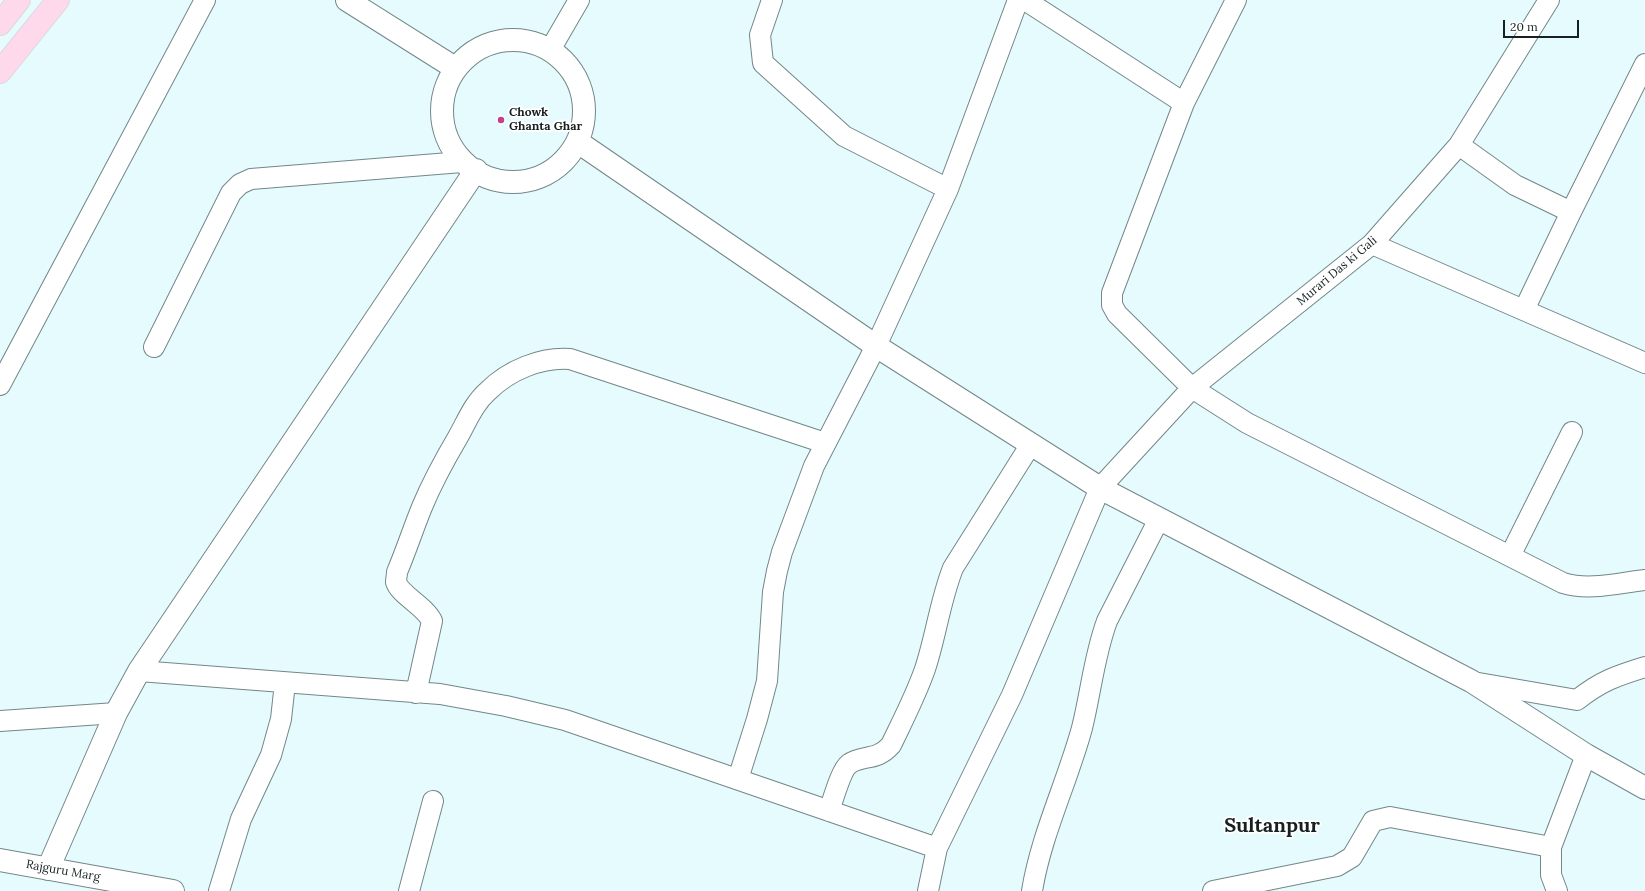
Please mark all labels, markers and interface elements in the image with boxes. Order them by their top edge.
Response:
scale bar [1505,12,1581,38]
text: 20 m [1510,19,1538,34]
place label: Chowk Ghanta Ghar [509,106,582,134]
marker: Chowk Ghanta Ghar [496,115,506,125]
street label: Murari Das ki Gali [1294,233,1380,309]
district label: Sultanpur [1224,814,1320,838]
street label: Rajguru Marg [25,857,101,885]

